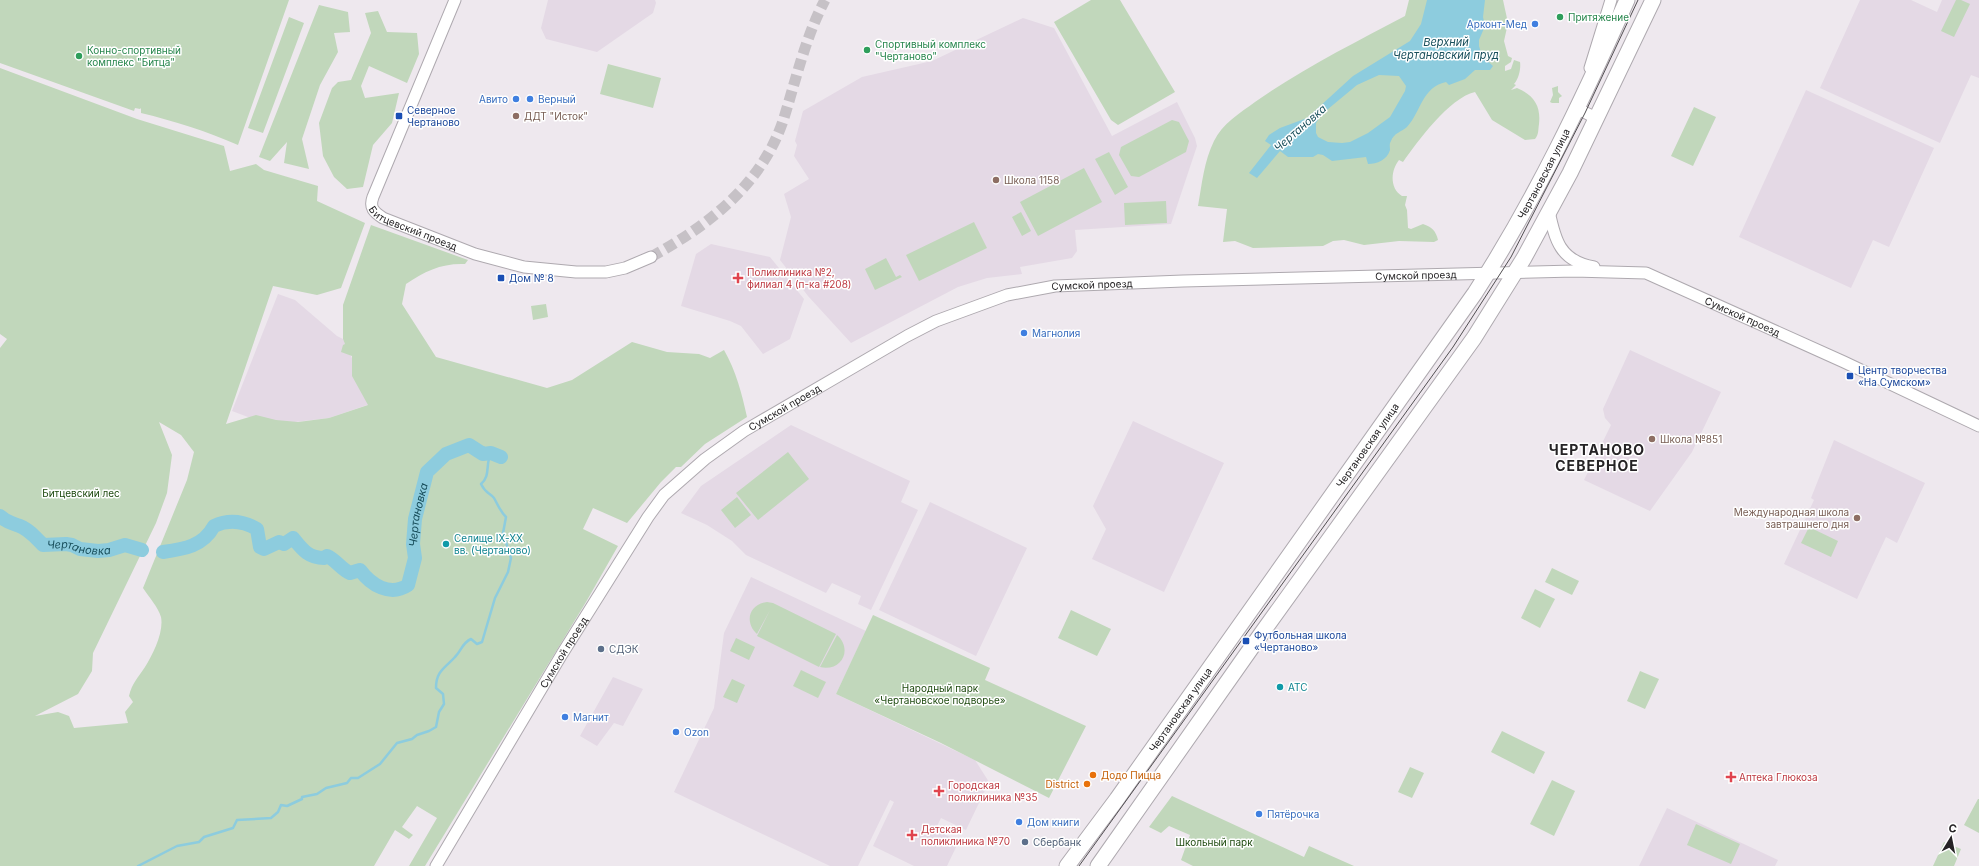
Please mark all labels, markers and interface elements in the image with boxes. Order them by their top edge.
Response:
place label: Притяжение [1568,11,1629,23]
marker: Притяжение [1555,12,1565,22]
place label: Арконт-Мед [1467,18,1527,30]
marker: Арконт-Мед [1530,19,1540,29]
water label: Верхний Чертановский пруд [1393,35,1499,62]
place label: Спортивный комплекс "Чертаново" [875,38,986,62]
place label: Конно-спортивный комплекс "Битца" [87,44,181,68]
marker: Спортивный комплекс "Чертаново" [862,45,872,55]
marker: Конно-спортивный комплекс "Битца" [74,51,84,61]
place label: Авито [479,93,508,105]
place label: Верный [538,93,576,105]
marker: Авито [511,94,521,104]
marker: Верный [525,94,535,104]
water label: Чертановка [1271,101,1329,155]
place label: Северное Чертаново [407,104,460,128]
place label: ДДТ "Исток" [524,110,588,122]
marker: Северное Чертаново [394,111,404,121]
marker: ДДТ "Исток" [511,111,521,121]
street label: Чертановская улица [1515,127,1572,221]
place label: Школа 1158 [1004,174,1059,186]
marker: Школа 1158 [991,175,1001,185]
street label: Битцевский проезд [367,204,459,253]
place label: Поликлиника №2, филиал 4 (п-ка #208) [747,266,851,290]
street label: Сумской проезд [1375,268,1457,282]
place label: Дом № 8 [509,272,554,284]
marker: Поликлиника №2, филиал 4 (п-ка #208) [732,272,744,284]
marker: Дом № 8 [496,273,506,283]
street label: Сумской проезд [1051,277,1133,292]
street label: Сумской проезд [1703,294,1782,339]
place label: Магнолия [1032,327,1080,339]
marker: Магнолия [1019,328,1029,338]
place label: Центр творчества «На Сумском» [1858,364,1947,388]
marker: Центр творчества «На Сумском» [1845,371,1855,381]
street label: Сумской проезд [746,382,823,433]
street label: Чертановская улица [1333,401,1401,490]
place label: Школа №851 [1660,433,1722,445]
marker: Школа №851 [1647,434,1657,444]
district label: ЧЕРТАНОВО СЕВЕРНОЕ [1549,441,1645,474]
water label: Чертановка [406,481,431,547]
park label: Битцевский лес [42,487,120,499]
place label: Международная школа завтрашнего дня [1734,506,1849,530]
marker: Международная школа завтрашнего дня [1852,513,1862,523]
place label: Селище IX-XX вв. (Чертаново) [454,532,531,556]
water label: Чертановка [47,537,111,558]
marker: Селище IX-XX вв. (Чертаново) [441,539,451,549]
street label: Сумской проезд [537,614,590,690]
place label: Футбольная школа «Чертаново» [1254,629,1347,653]
marker: Футбольная школа «Чертаново» [1241,636,1251,646]
place label: СДЭК [609,643,639,655]
marker: СДЭК [596,644,606,654]
street label: Чертановская улица [1146,665,1214,754]
place label: АТС [1288,681,1308,693]
park label: Народный парк «Чертановское подворье» [874,682,1006,706]
marker: АТС [1275,682,1285,692]
place label: Магнит [573,711,609,723]
marker: Магнит [560,712,570,722]
place label: Ozon [684,726,709,738]
marker: Ozon [671,727,681,737]
place label: Додо Пицца [1101,769,1161,781]
marker: Додо Пицца [1088,770,1098,780]
place label: Аптека Глюкоза [1739,771,1818,783]
marker: Аптека Глюкоза [1726,772,1736,782]
place label: District [1045,778,1080,790]
place label: Городская поликлиника №35 [948,779,1037,803]
marker: District [1082,779,1092,789]
marker: Городская поликлиника №35 [933,785,945,797]
place label: Пятёрочка [1267,808,1319,820]
marker: Пятёрочка [1254,809,1264,819]
place label: Дом книги [1027,816,1079,828]
marker: Дом книги [1014,817,1024,827]
north arrow [1931,818,1971,858]
text: С [1948,821,1958,836]
place label: Детская поликлиника №70 [921,823,1010,847]
marker: Детская поликлиника №70 [906,829,918,841]
place label: Сбербанк [1033,836,1082,848]
park label: Школьный парк [1175,836,1253,848]
marker: Сбербанк [1020,837,1030,847]

